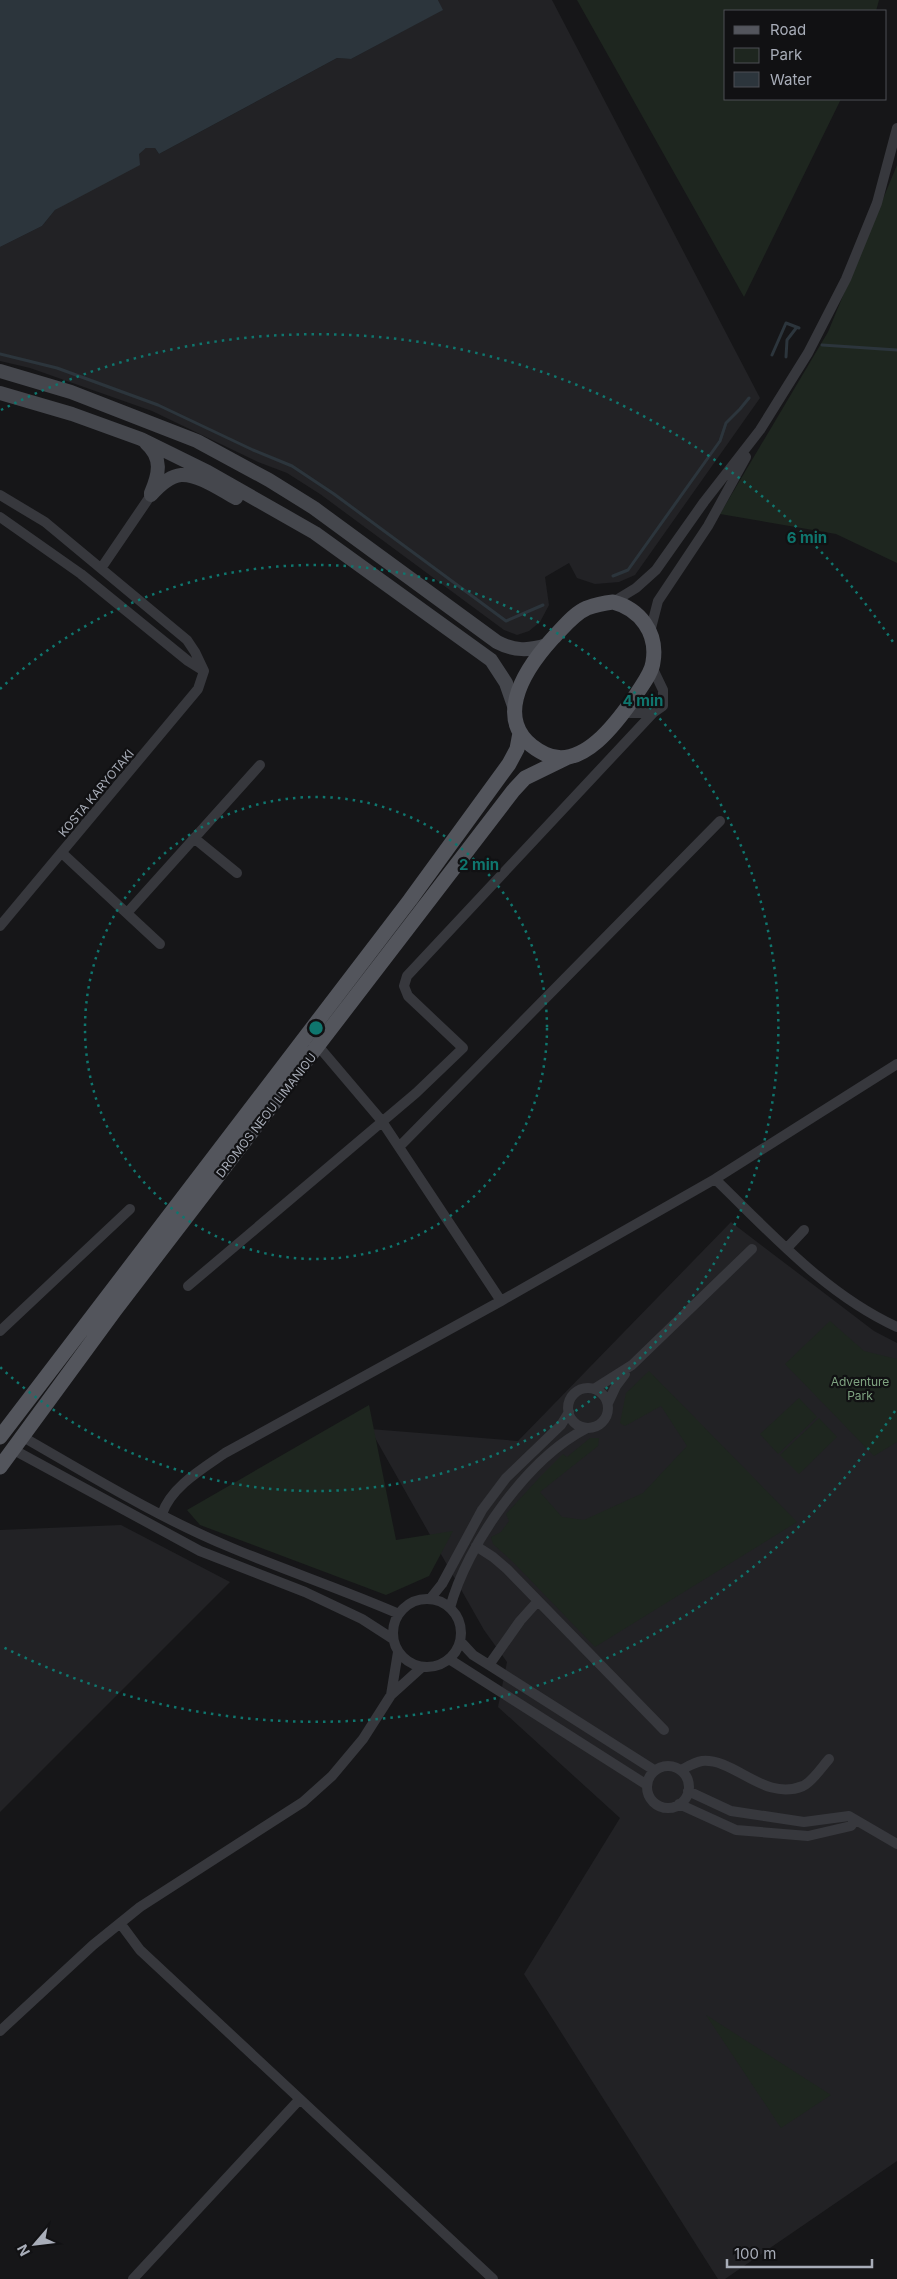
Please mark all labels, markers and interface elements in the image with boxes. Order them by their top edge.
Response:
legend [724,10,887,100]
text: Road [770,20,806,39]
text: Park [770,45,803,64]
text: Water [770,70,812,89]
text: 6 min [787,528,827,547]
text: 4 min [623,691,663,710]
street label: KOSTA KARYOTAKI [55,746,137,840]
text: 2 min [459,855,499,874]
centre of rings [307,1019,325,1037]
street label: DROMOS NEOU LIMANIOU [213,1050,319,1180]
park label: Adventure Park [831,1374,889,1403]
north arrow [10,2219,60,2269]
scale bar [727,2236,872,2268]
text: N [13,2242,33,2259]
text: 100 m [734,2244,776,2263]

